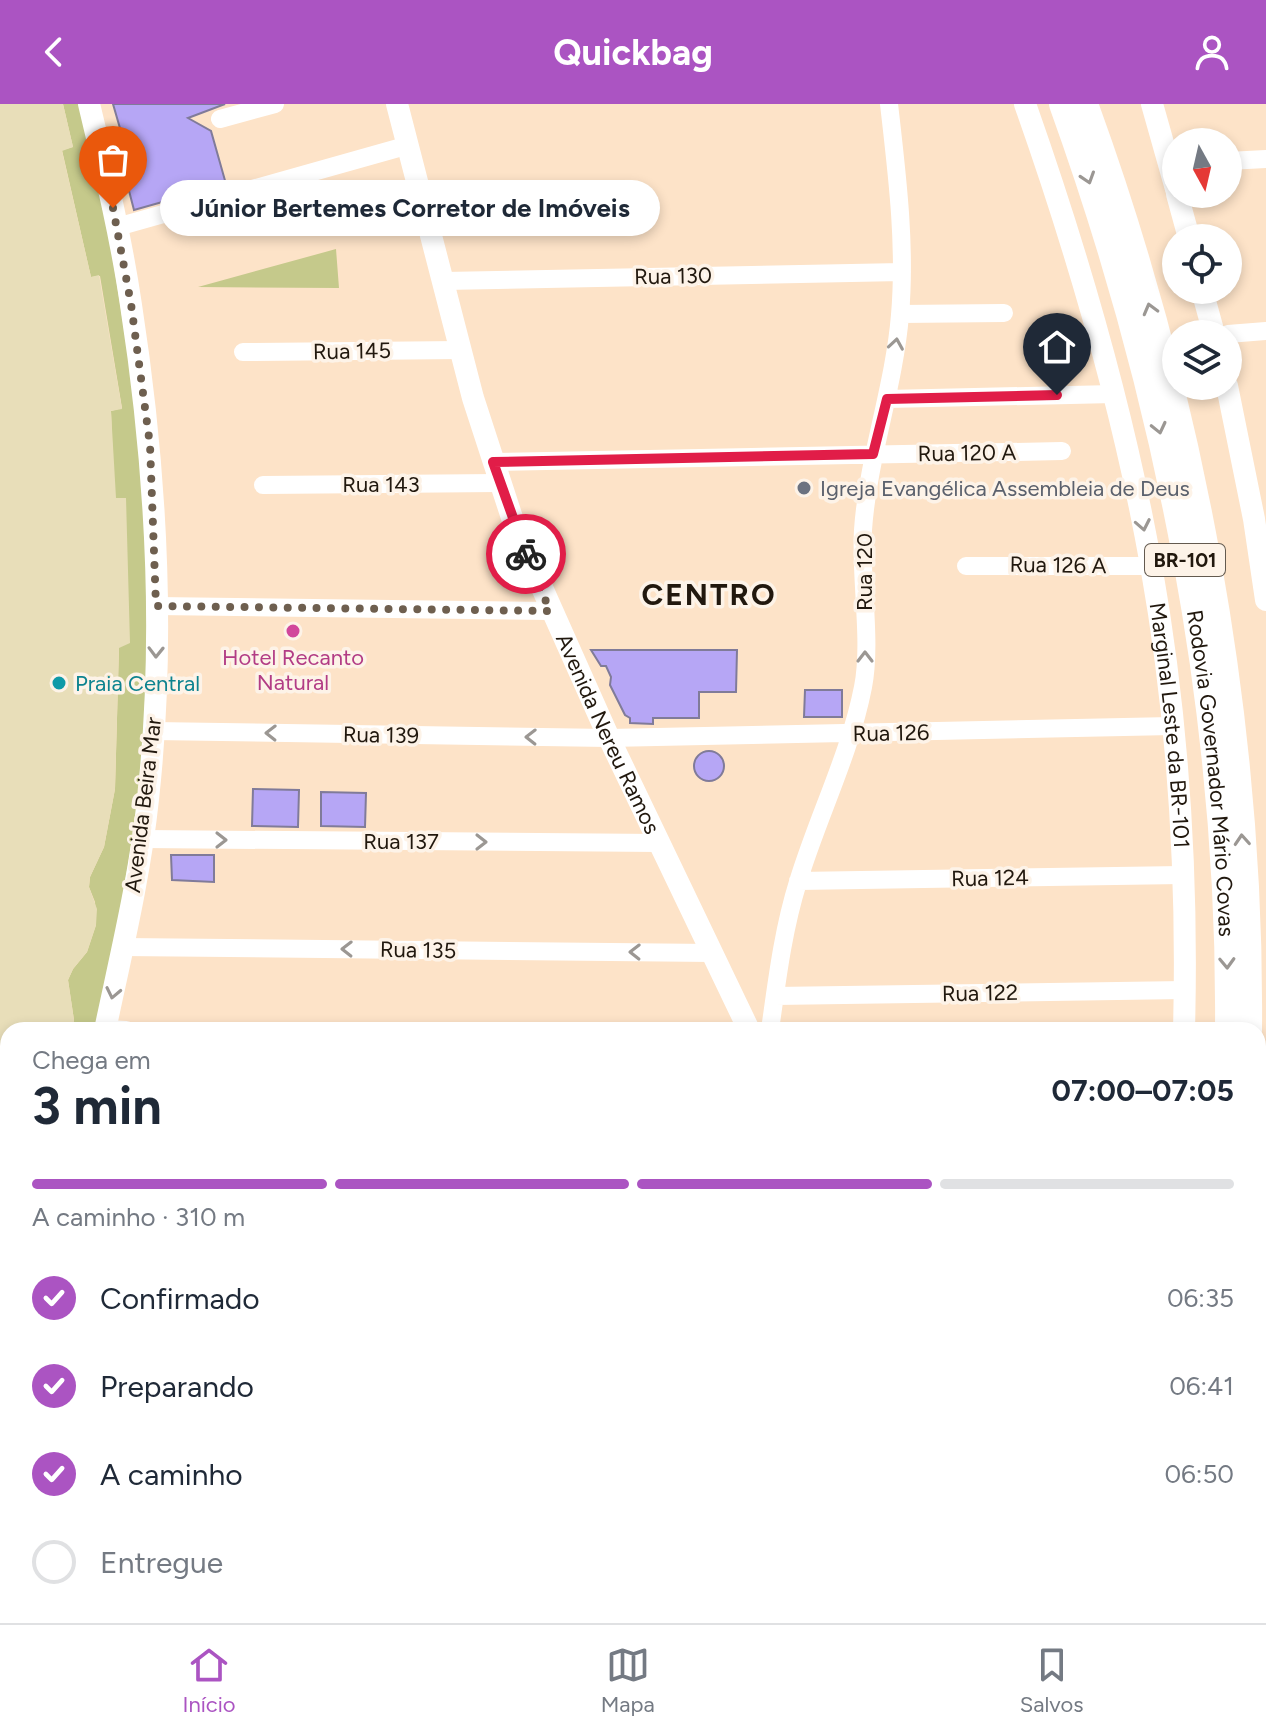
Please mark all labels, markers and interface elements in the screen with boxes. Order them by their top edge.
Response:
icon: back [32,30,76,74]
icon: person [1190,30,1234,74]
text: Quickbag [553,31,713,74]
pin [79,126,147,208]
north arrow [1162,128,1242,208]
map controls [1162,128,1242,400]
icon: bag [91,138,135,182]
one-way arrow [1079,170,1095,184]
callout: Júnior Bertemes Corretor de Imóveis [161,180,661,236]
text: Júnior Bertemes Corretor de Imóveis [190,192,630,224]
button: locate [1162,224,1242,304]
street label: Rua 130 [634,262,712,290]
one-way arrow [1143,302,1160,316]
pin [1023,313,1091,395]
button: layers [1162,320,1242,400]
icon: home [1035,325,1079,369]
street label: Rua 145 [313,337,391,365]
one-way arrow [887,338,904,351]
one-way arrow [1149,420,1166,434]
street label: Rua 120 A [918,439,1017,467]
street label: Rua 143 [342,471,420,498]
place label: Igreja Evangélica Assembleia de Deus [820,475,1190,502]
marker: Igreja Evangélica Assembleia de Deus [795,479,813,497]
courier [486,514,566,594]
one-way arrow [1134,517,1151,531]
icon: bike [504,532,548,576]
street label: Rua 120 [851,533,878,611]
road number: BR-101 [1145,544,1225,576]
street label: Rua 126 A [1009,551,1107,579]
district label: CENTRO [641,576,777,613]
street label: Marginal Leste da BR-101 [1144,601,1196,849]
street label: Rodovia Governador Mário Covas [1181,608,1240,937]
marker: Hotel Recanto Natural [284,622,302,640]
street label: Avenida Nereu Ramos [551,629,666,838]
place label: Hotel Recanto Natural [222,644,364,696]
one-way arrow [147,646,164,659]
one-way arrow [856,650,874,663]
place label: Praia Central [75,670,200,697]
marker: Praia Central [50,674,68,692]
street label: Avenida Beira Mar [119,715,167,894]
street label: Rua 126 [852,719,930,747]
street label: Rua 139 [343,721,419,749]
one-way arrow [264,724,277,742]
one-way arrow [524,728,537,745]
street label: Rua 137 [363,828,439,855]
one-way arrow [215,831,228,849]
one-way arrow [475,833,488,851]
one-way arrow [1234,833,1251,846]
street label: Rua 124 [951,864,1029,892]
street label: Rua 135 [380,936,456,964]
one-way arrow [340,940,353,958]
one-way arrow [628,943,641,961]
one-way arrow [1218,957,1236,970]
street label: Rua 122 [942,979,1018,1007]
one-way arrow [105,985,122,999]
text: Chega em [32,1044,151,1076]
text: 07:00–07:05 [1051,1072,1234,1109]
text: 3 min [32,1075,162,1137]
text: A caminho · 310 m [32,1201,245,1233]
icon: check [32,1276,76,1320]
text: Confirmado [100,1280,260,1317]
text: 06:35 [1167,1282,1234,1314]
icon: check [32,1364,76,1408]
text: Preparando [100,1368,254,1405]
text: 06:41 [1169,1370,1234,1402]
icon: check [32,1452,76,1496]
text: A caminho [100,1456,243,1493]
text: 06:50 [1164,1458,1234,1490]
text: Entregue [100,1544,223,1581]
tab: Início [183,1643,236,1718]
tab: Mapa [601,1643,655,1718]
tab: Salvos [1020,1643,1083,1718]

